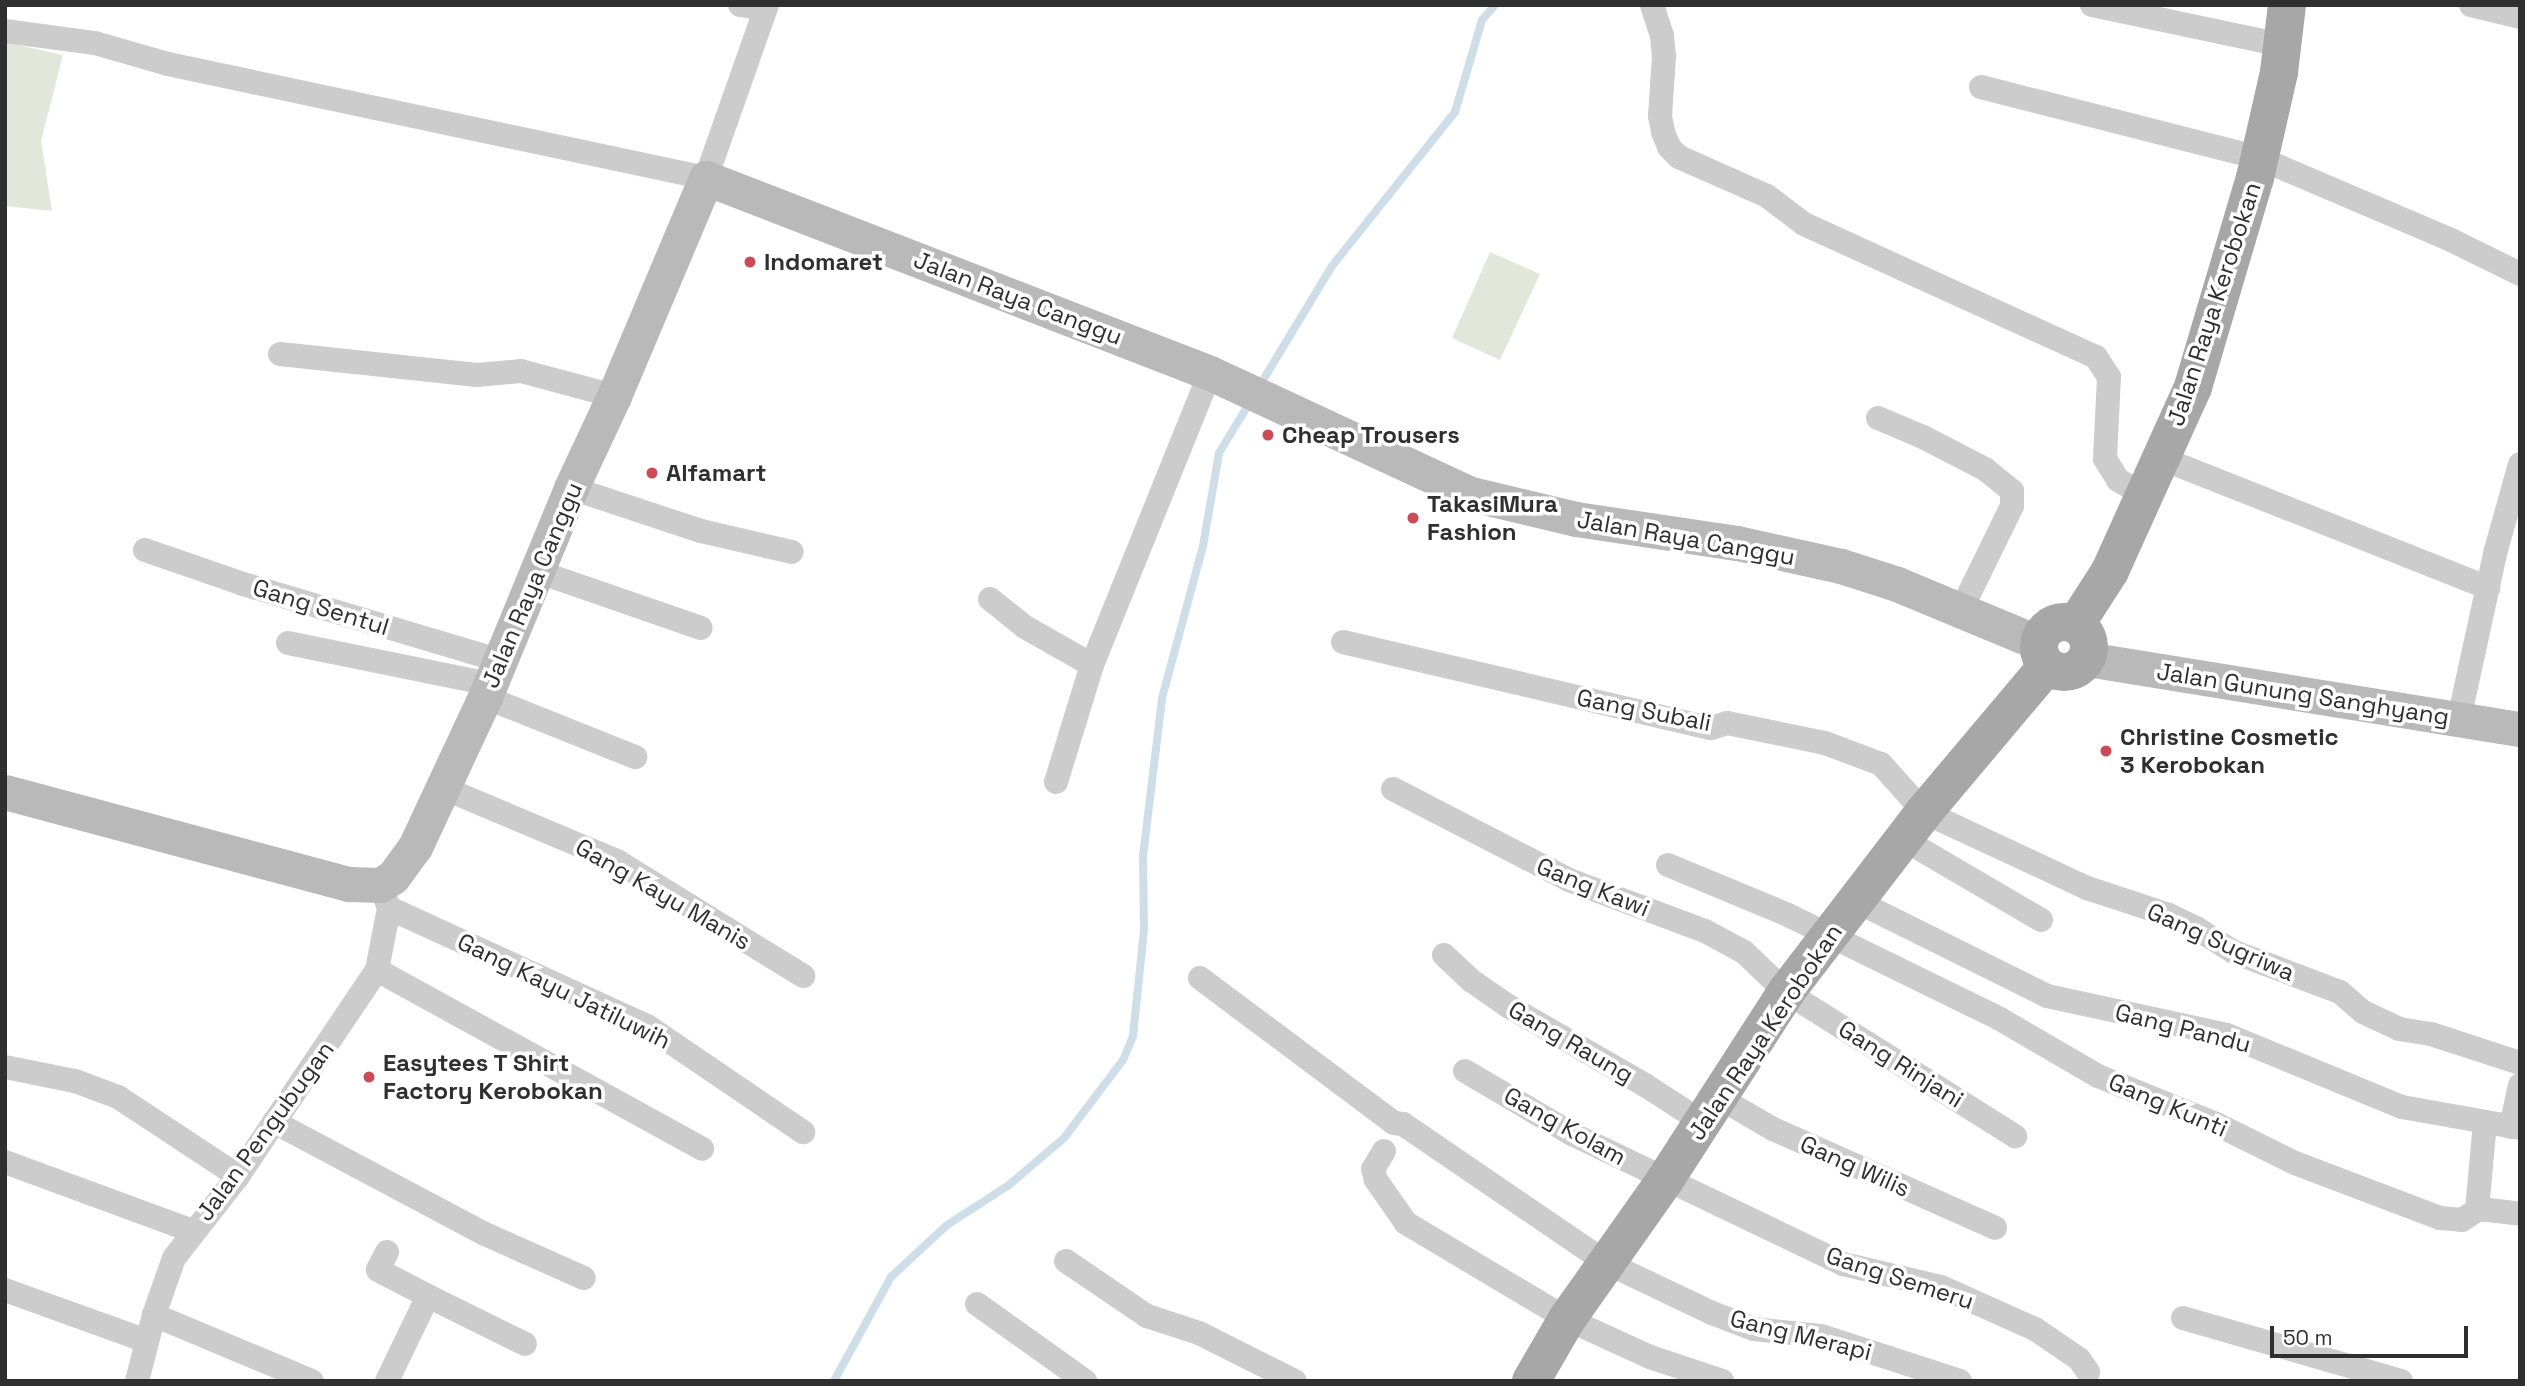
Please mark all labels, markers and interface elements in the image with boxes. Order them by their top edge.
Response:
street label: Jalan Raya Kerobokan [2161,179,2267,429]
street label: Jalan Raya Canggu [910,245,1126,351]
place label: Indomaret [764,248,883,276]
marker: Indomaret [742,254,758,270]
place label: Cheap Trousers [1282,421,1461,449]
marker: Cheap Trousers [1260,427,1276,443]
place label: Alfamart [666,459,767,487]
marker: Alfamart [644,465,660,481]
street label: Jalan Raya Canggu [476,478,588,692]
place label: TakasiMura Fashion [1427,490,1558,546]
street label: Jalan Raya Canggu [1575,505,1797,571]
marker: TakasiMura Fashion [1405,510,1421,526]
street label: Gang Sentul [249,573,393,641]
street label: Jalan Gunung Sanghyang [2155,657,2451,731]
street label: Gang Subali [1574,683,1714,737]
place label: Christine Cosmetic 3 Kerobokan [2120,723,2339,779]
marker: Christine Cosmetic 3 Kerobokan [2098,743,2114,759]
street label: Gang Kayu Manis [570,832,756,956]
street label: Gang Kawi [1532,851,1654,923]
street label: Gang Sugriwa [2143,897,2299,987]
street label: Jalan Raya Kerobokan [1682,918,1848,1146]
street label: Gang Kayu Jatiluwih [453,927,675,1055]
street label: Gang Raung [1503,995,1639,1089]
street label: Gang Pandu [2112,997,2254,1059]
street label: Gang Rinjani [1833,1014,1969,1114]
street label: Jalan Pengubugan [190,1036,340,1226]
place label: Easytees T Shirt Factory Kerobokan [383,1049,603,1105]
street label: Gang Kunti [2104,1067,2232,1143]
marker: Easytees T Shirt Factory Kerobokan [361,1069,377,1085]
street label: Gang Kolam [1499,1081,1631,1171]
street label: Gang Wilis [1796,1129,1914,1203]
street label: Gang Semeru [1823,1241,1977,1315]
street label: Gang Merapi [1727,1304,1875,1366]
scale bar [2273,1312,2471,1356]
text: 50 m [2283,1324,2333,1351]

